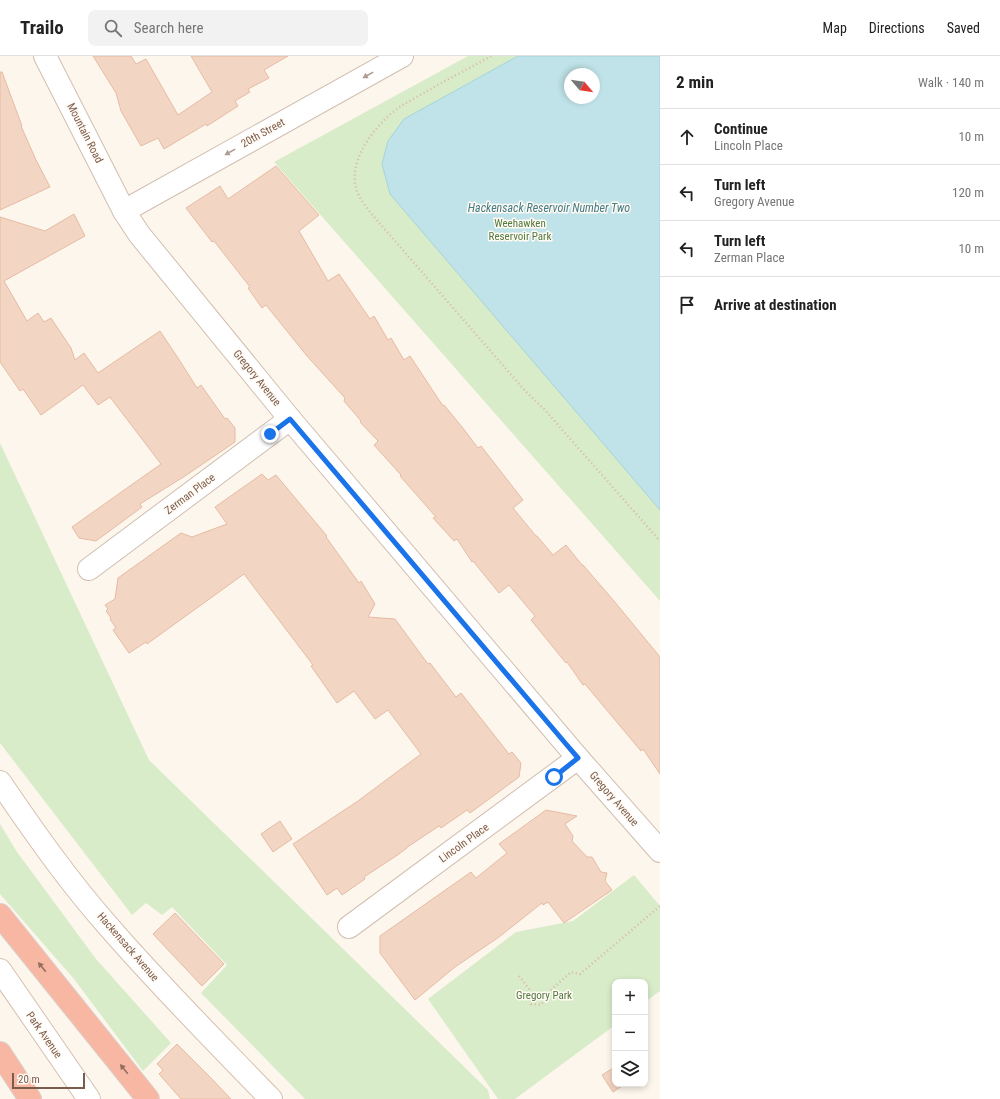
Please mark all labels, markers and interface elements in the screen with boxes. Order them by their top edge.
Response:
search box [88,10,368,46]
text: Trailo [20,16,64,39]
icon: search [102,17,124,39]
text: Search here [134,19,203,37]
text: Map [823,20,847,36]
text: Directions [869,20,925,36]
text: Saved [947,20,980,36]
north arrow [564,68,600,104]
one-way arrow [362,72,374,78]
text: 2 min [676,72,714,92]
text: Walk · 140 m [918,75,984,90]
street label: Mountain Road [64,101,106,165]
street label: 20th Street [239,116,287,150]
text: Continue [714,120,768,138]
icon: ahead [676,126,698,148]
text: 10 m [958,129,984,144]
text: Lincoln Place [714,138,783,153]
one-way arrow [224,148,236,155]
text: Turn left [714,176,765,194]
icon: left [676,182,698,204]
text: 120 m [952,185,984,200]
text: Gregory Avenue [714,194,794,209]
water label: Hackensack Reservoir Number Two [468,201,630,215]
park label: Weehawken Reservoir Park [489,217,551,243]
text: Turn left [714,232,765,250]
icon: left [676,238,698,260]
text: 10 m [958,241,984,256]
text: Zerman Place [714,250,785,265]
icon: arrive [676,294,698,316]
text: Arrive at destination [714,296,837,314]
street label: Gregory Avenue [231,347,283,409]
route end [261,425,279,443]
street label: Zerman Place [162,471,218,517]
route start [545,768,563,786]
street label: Gregory Avenue [587,769,641,829]
street label: Lincoln Place [437,821,491,865]
street label: Hackensack Avenue [95,910,161,984]
one-way arrow [38,962,47,973]
map controls [612,979,648,1087]
button: + [612,979,648,1015]
park label: Gregory Park [516,989,572,1002]
street label: Park Avenue [23,1009,65,1061]
button: − [612,1015,648,1051]
button: layers [612,1051,648,1087]
one-way arrow [119,1063,128,1074]
scale bar [12,1071,85,1090]
text: 20 m [18,1073,40,1086]

